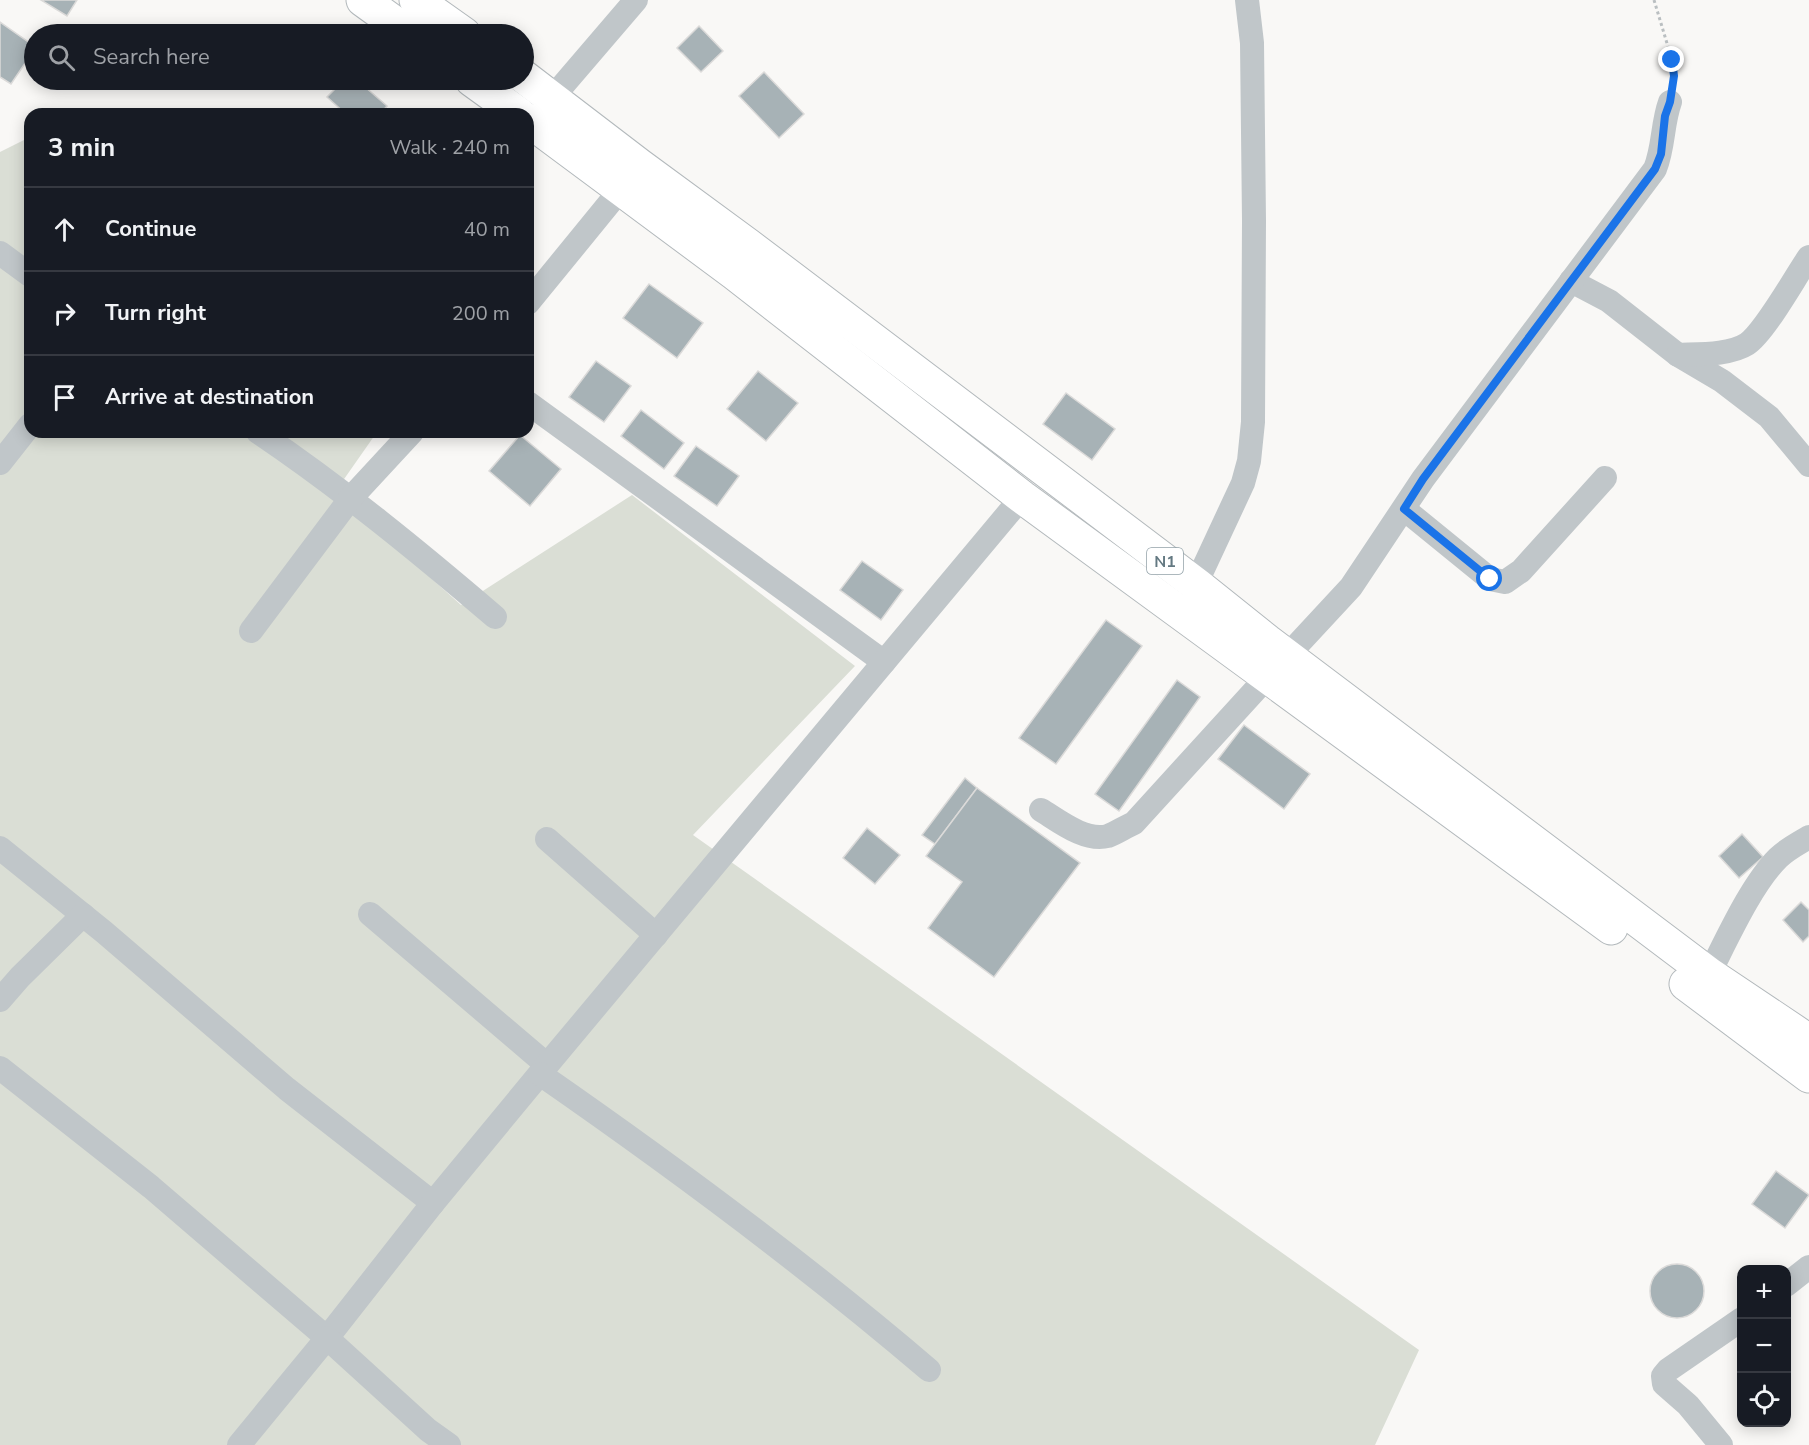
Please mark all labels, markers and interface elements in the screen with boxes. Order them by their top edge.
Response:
search box [24,24,534,90]
icon: search [45,41,78,74]
text: Search here [93,42,210,72]
route end [1658,46,1684,72]
text: 3 min [48,130,115,165]
text: Walk · 240 m [390,134,510,161]
icon: ahead [48,213,81,246]
text: Continue [105,214,196,244]
text: 40 m [464,216,510,243]
icon: right [48,297,81,330]
text: Turn right [105,298,206,328]
text: 200 m [452,300,510,327]
icon: arrive [48,381,81,414]
text: Arrive at destination [105,382,314,412]
road number: N1 [1147,548,1183,574]
route start [1476,565,1502,591]
map controls [1737,1265,1791,1427]
button: + [1737,1265,1791,1319]
button: − [1737,1319,1791,1373]
button: locate [1737,1373,1791,1427]

